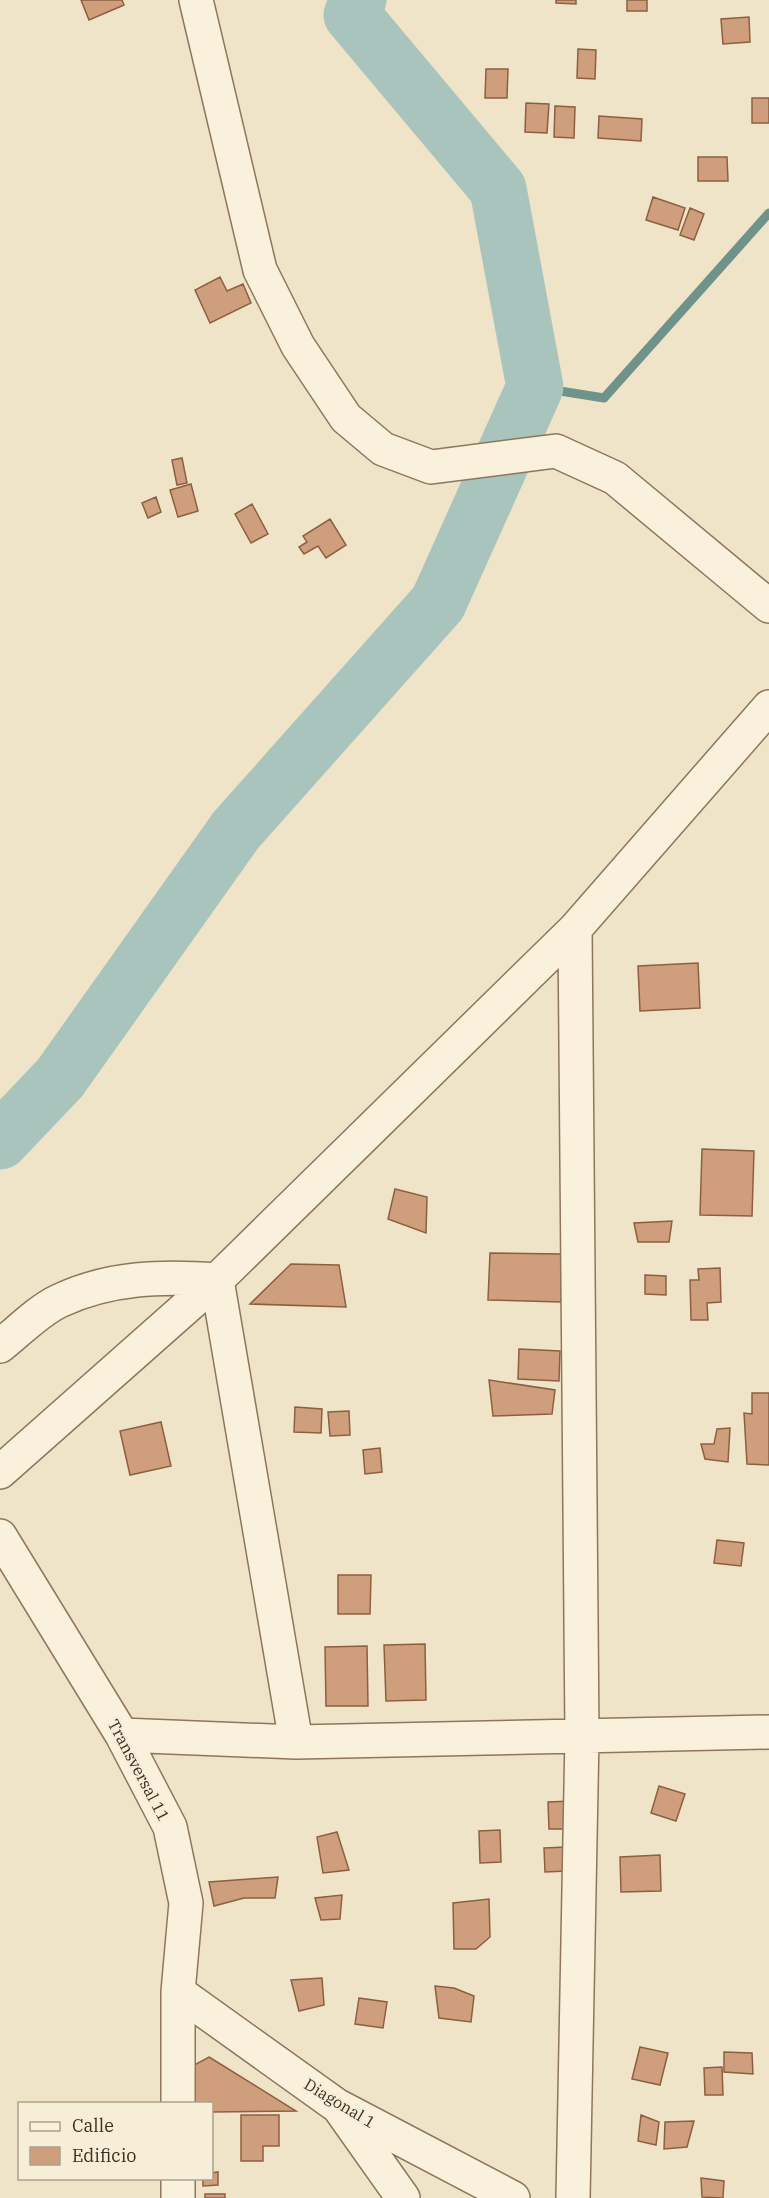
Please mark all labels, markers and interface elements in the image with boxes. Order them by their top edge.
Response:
street label: Transversal 11 [104,1716,174,1824]
street label: Diagonal 1 [301,2074,379,2132]
legend [18,2102,213,2180]
text: Calle [72,2114,114,2137]
text: Edificio [72,2144,136,2167]

